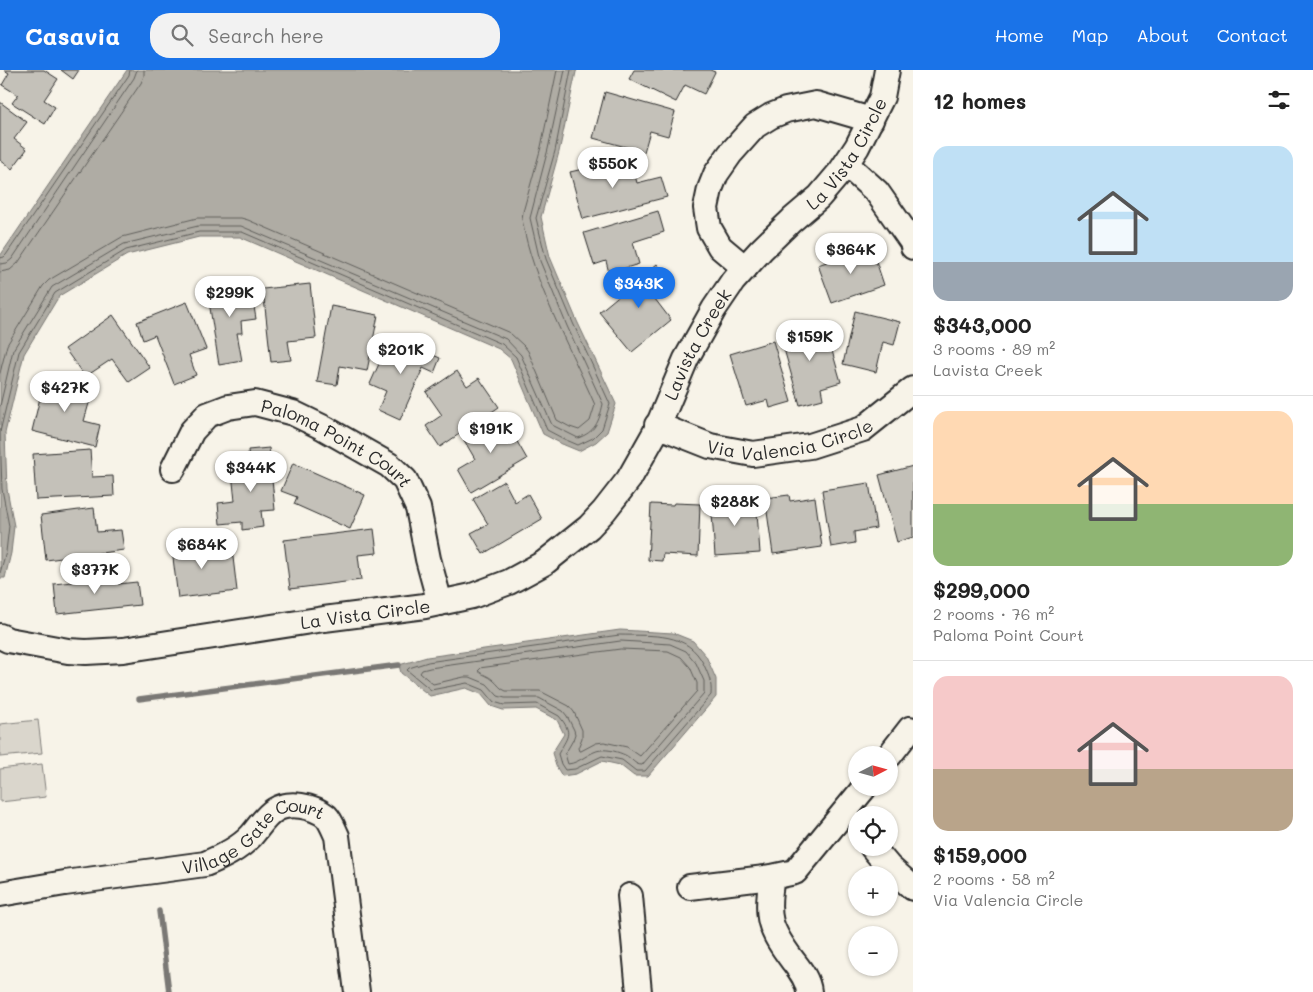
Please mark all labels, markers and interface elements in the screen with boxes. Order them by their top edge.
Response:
search box [150,13,500,58]
text: Casavia [25,20,120,51]
icon: search [168,21,196,49]
text: Search here [208,23,324,48]
text: Home [995,23,1044,47]
text: Map [1072,23,1108,47]
text: About [1136,23,1189,47]
text: Contact [1217,23,1288,47]
icon: filters [1265,86,1293,114]
text: 12 homes [933,87,1026,114]
street label: La Vista Circle [801,93,892,215]
pin: $550K [578,146,648,189]
text: $550K [588,152,638,173]
icon: home [1068,178,1158,268]
pin: $364K [816,232,886,275]
text: $364K [826,238,876,259]
pin: $343K [604,266,674,309]
text: $343K [614,272,664,293]
pin: $299K [195,276,265,318]
text: $299K [206,281,254,302]
street label: Lavista Creek [658,284,736,404]
text: $343,000 [933,311,1031,338]
pin: $159K [775,320,845,362]
text: $159K [787,325,833,346]
pin: $201K [366,332,436,375]
text: $201K [378,338,424,359]
text: 3 rooms · 89 m² [933,338,1055,359]
text: Lavista Creek [933,359,1042,380]
pin: $427K [30,370,100,413]
text: $427K [41,376,89,397]
street label: Paloma Point Court [259,393,419,491]
pin: $191K [456,412,526,454]
street label: Via Valencia Circle [705,414,878,466]
text: $191K [469,417,513,438]
icon: home [1068,444,1158,534]
pin: $344K [216,450,286,493]
text: $344K [226,456,276,477]
pin: $288K [700,484,770,527]
text: $288K [710,490,760,511]
pin: $684K [167,528,237,570]
text: $684K [177,533,227,554]
pin: $377K [60,552,130,595]
text: $377K [71,558,119,579]
text: $299,000 [933,576,1030,603]
street label: La Vista Circle [299,593,432,634]
text: 2 rooms · 76 m² [933,603,1054,624]
text: Paloma Point Court [933,624,1084,645]
icon: home [1068,709,1158,799]
north arrow [848,746,898,796]
map controls [848,746,898,976]
street label: Village Gate Court [180,793,330,879]
button: locate [848,806,898,856]
text: $159,000 [933,841,1027,868]
button: + [848,866,898,916]
text: 2 rooms · 58 m² [933,868,1055,889]
text: Via Valencia Circle [933,889,1083,910]
button: − [848,926,898,976]

